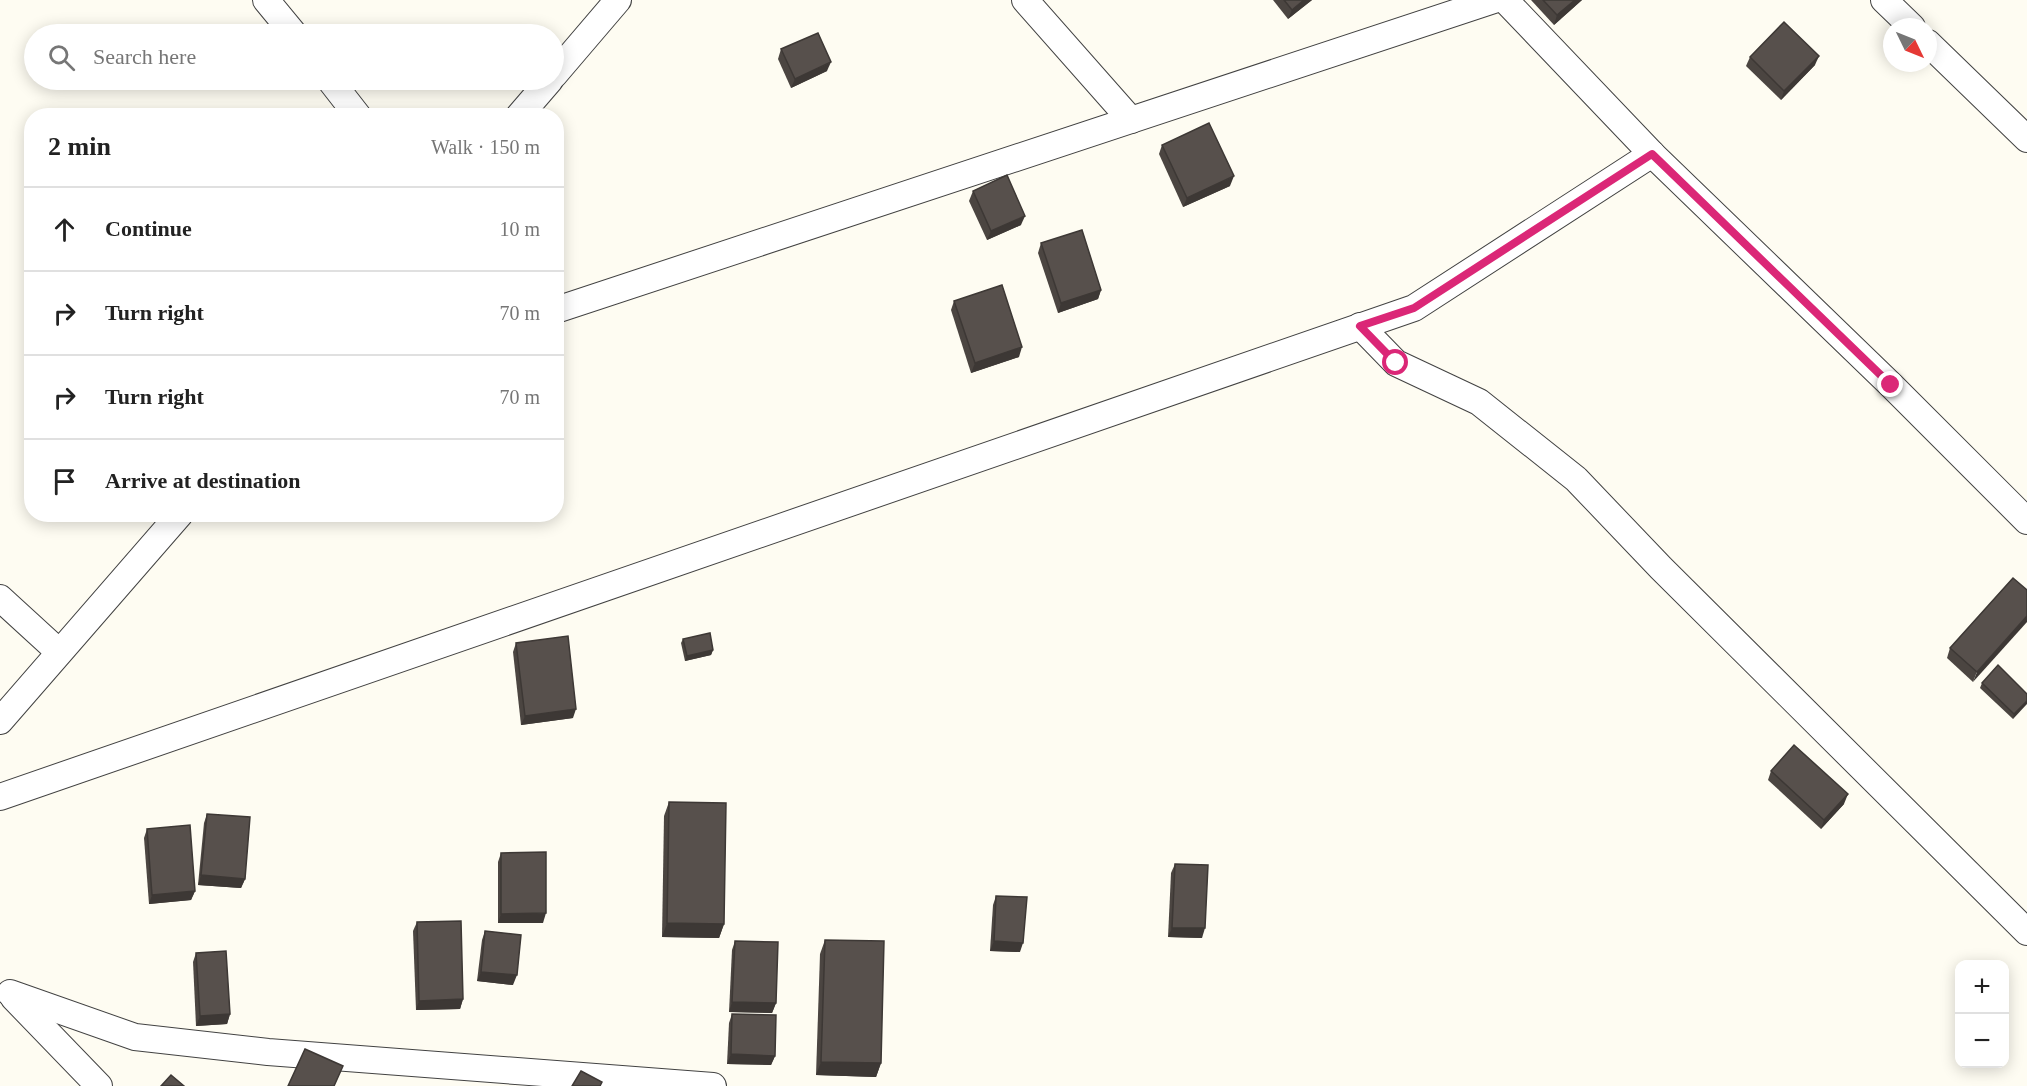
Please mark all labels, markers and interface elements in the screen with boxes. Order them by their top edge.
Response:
north arrow [1883,18,1937,72]
search box [24,24,564,90]
icon: search [45,41,78,74]
text: Search here [93,44,196,69]
text: 2 min [48,132,111,161]
text: Walk · 150 m [431,136,540,158]
icon: ahead [48,213,81,246]
text: Continue [105,216,192,241]
text: 10 m [499,218,540,240]
icon: right [48,297,81,330]
text: Turn right [105,300,204,325]
text: 70 m [499,302,540,324]
route start [1382,349,1408,375]
route end [1877,371,1903,397]
icon: right [48,381,81,414]
text: Turn right [105,384,204,409]
text: 70 m [499,386,540,408]
icon: arrive [48,465,81,498]
text: Arrive at destination [105,468,301,493]
map controls [1955,960,2009,1068]
button: + [1955,960,2009,1014]
button: − [1955,1014,2009,1068]

